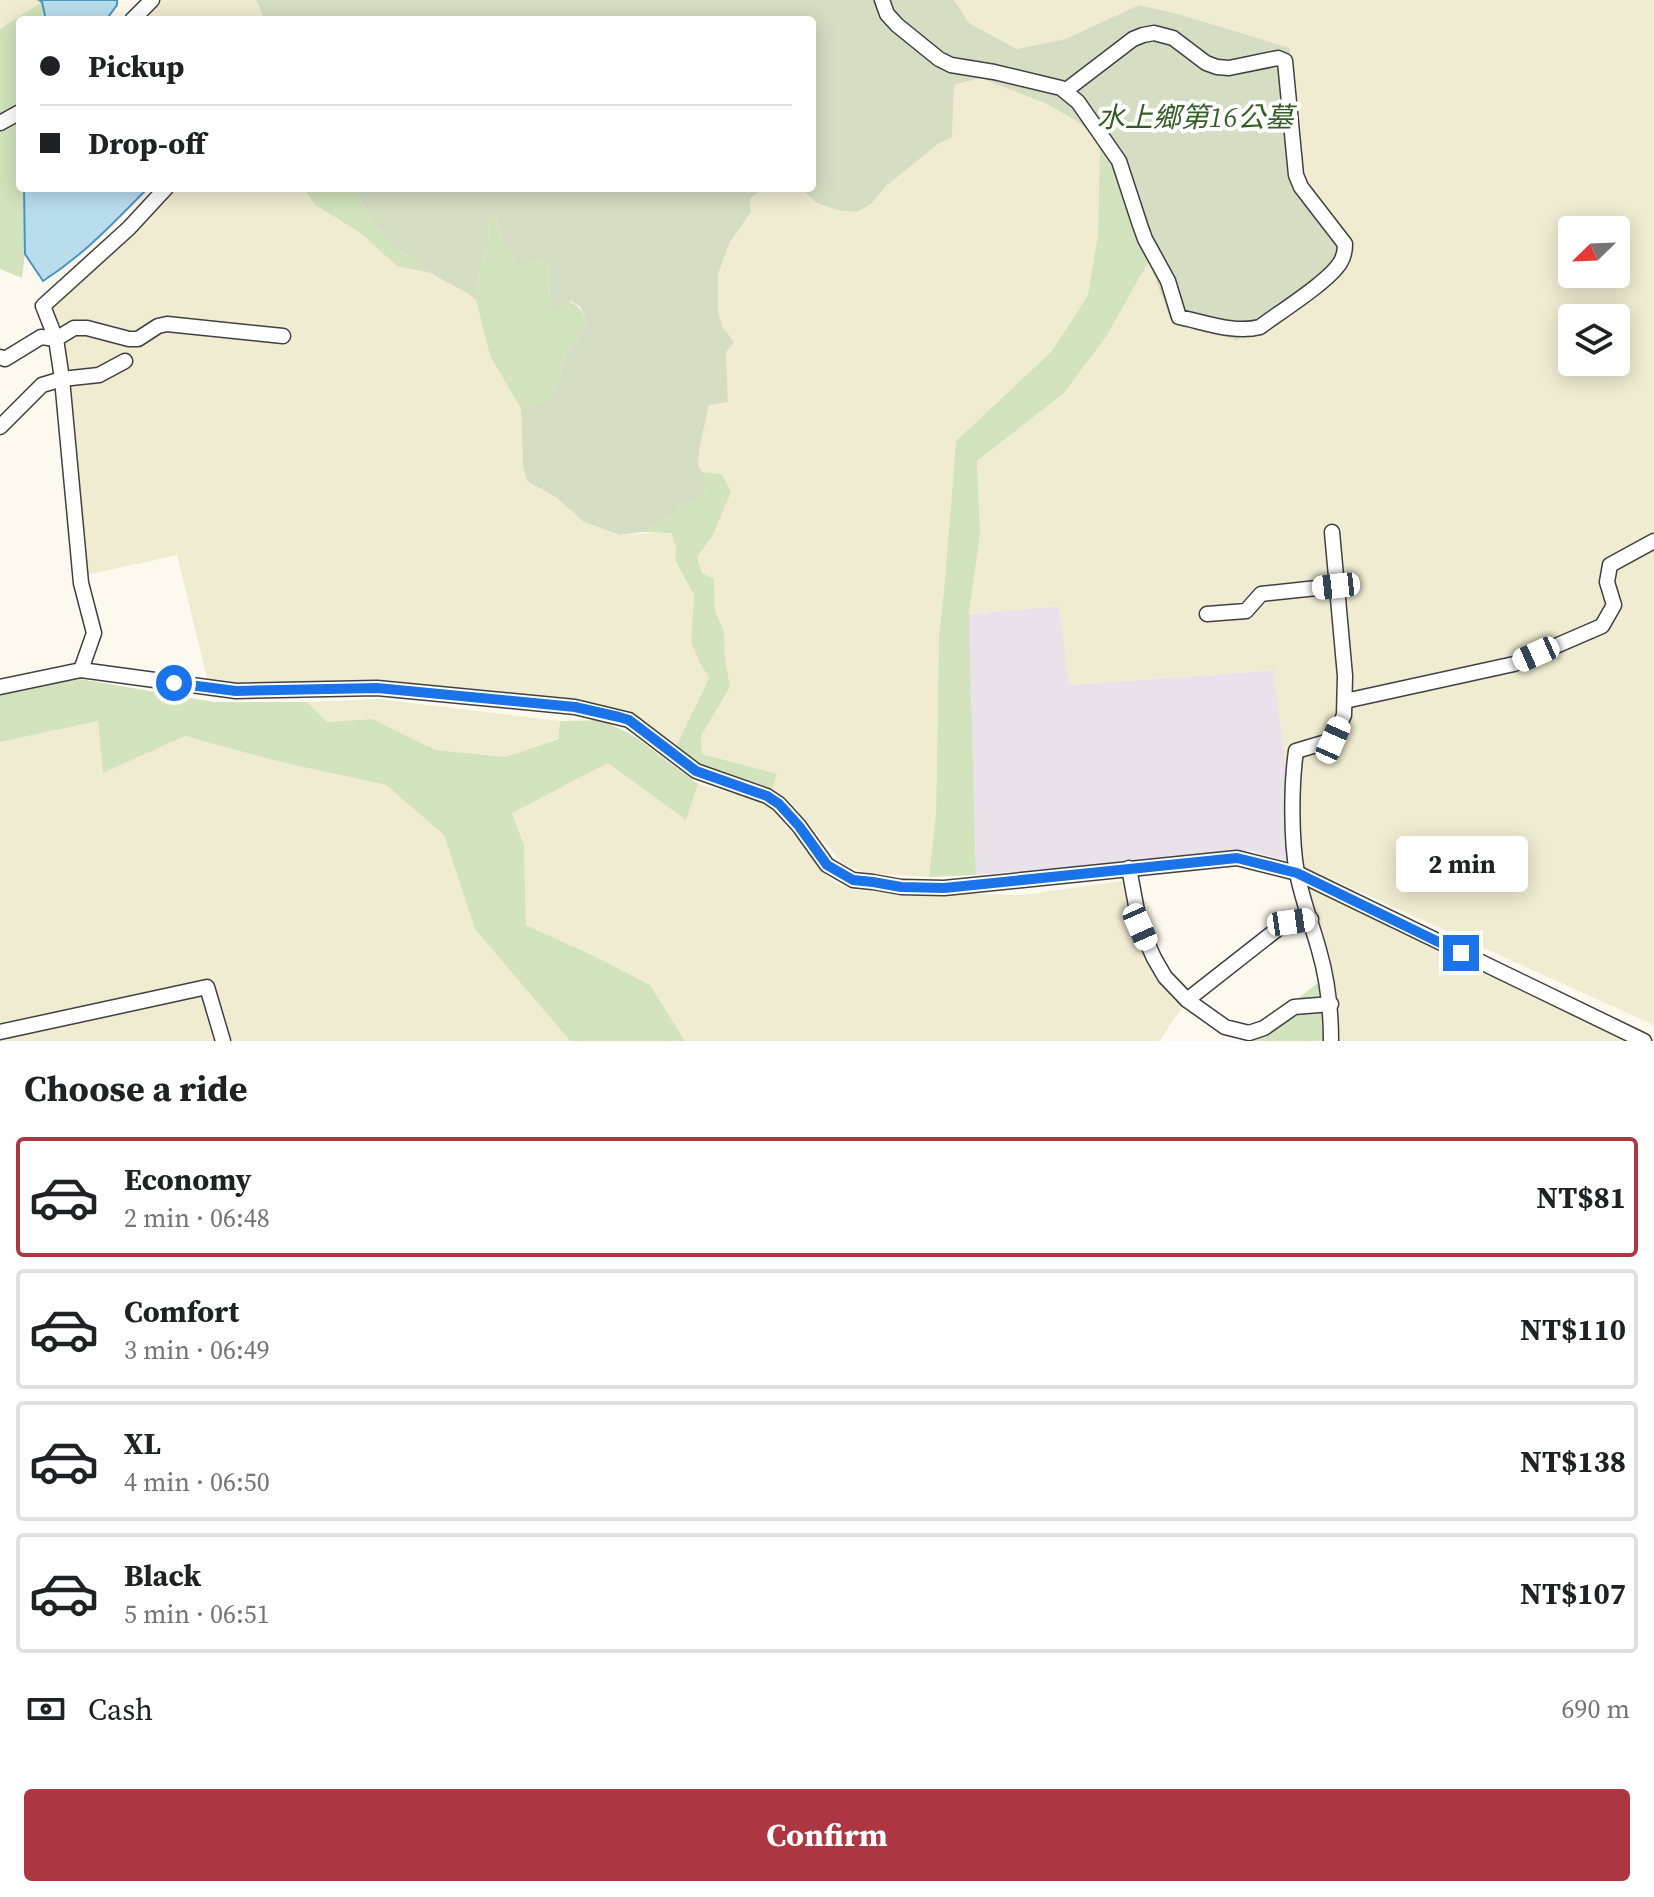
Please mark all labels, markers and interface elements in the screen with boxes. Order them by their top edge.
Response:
text: Pickup [88,46,184,87]
park label: 水上鄉第16公墓 [1097,98,1297,136]
text: Drop-off [88,123,206,164]
north arrow [1558,216,1630,288]
map controls [1558,216,1630,376]
button: layers [1558,304,1630,376]
car [1311,572,1361,600]
car [1509,633,1563,675]
route start [156,665,192,701]
car [1312,713,1354,767]
callout: 2 min [1395,837,1527,893]
text: 2 min [1428,846,1496,882]
car [1119,900,1161,954]
car [1266,907,1316,937]
route end [1443,935,1479,971]
text: Choose a ride [24,1064,247,1113]
text: Economy [124,1159,252,1200]
icon: car [28,1161,100,1233]
text: NT$81 [1536,1177,1626,1218]
text: 2 min · 06:48 [124,1200,270,1236]
text: Comfort [124,1291,239,1332]
icon: car [28,1293,100,1365]
text: NT$110 [1520,1309,1626,1350]
text: 3 min · 06:49 [124,1332,270,1368]
text: XL [124,1423,161,1464]
icon: car [28,1425,100,1497]
text: NT$138 [1520,1441,1626,1482]
text: 4 min · 06:50 [124,1464,270,1500]
text: Black [124,1555,201,1596]
icon: car [28,1557,100,1629]
text: NT$107 [1520,1573,1626,1614]
text: 5 min · 06:51 [124,1596,270,1632]
icon: cash [24,1687,68,1731]
text: Cash [88,1689,153,1730]
text: 690 m [1562,1691,1630,1727]
button: Confirm [24,1789,1630,1881]

